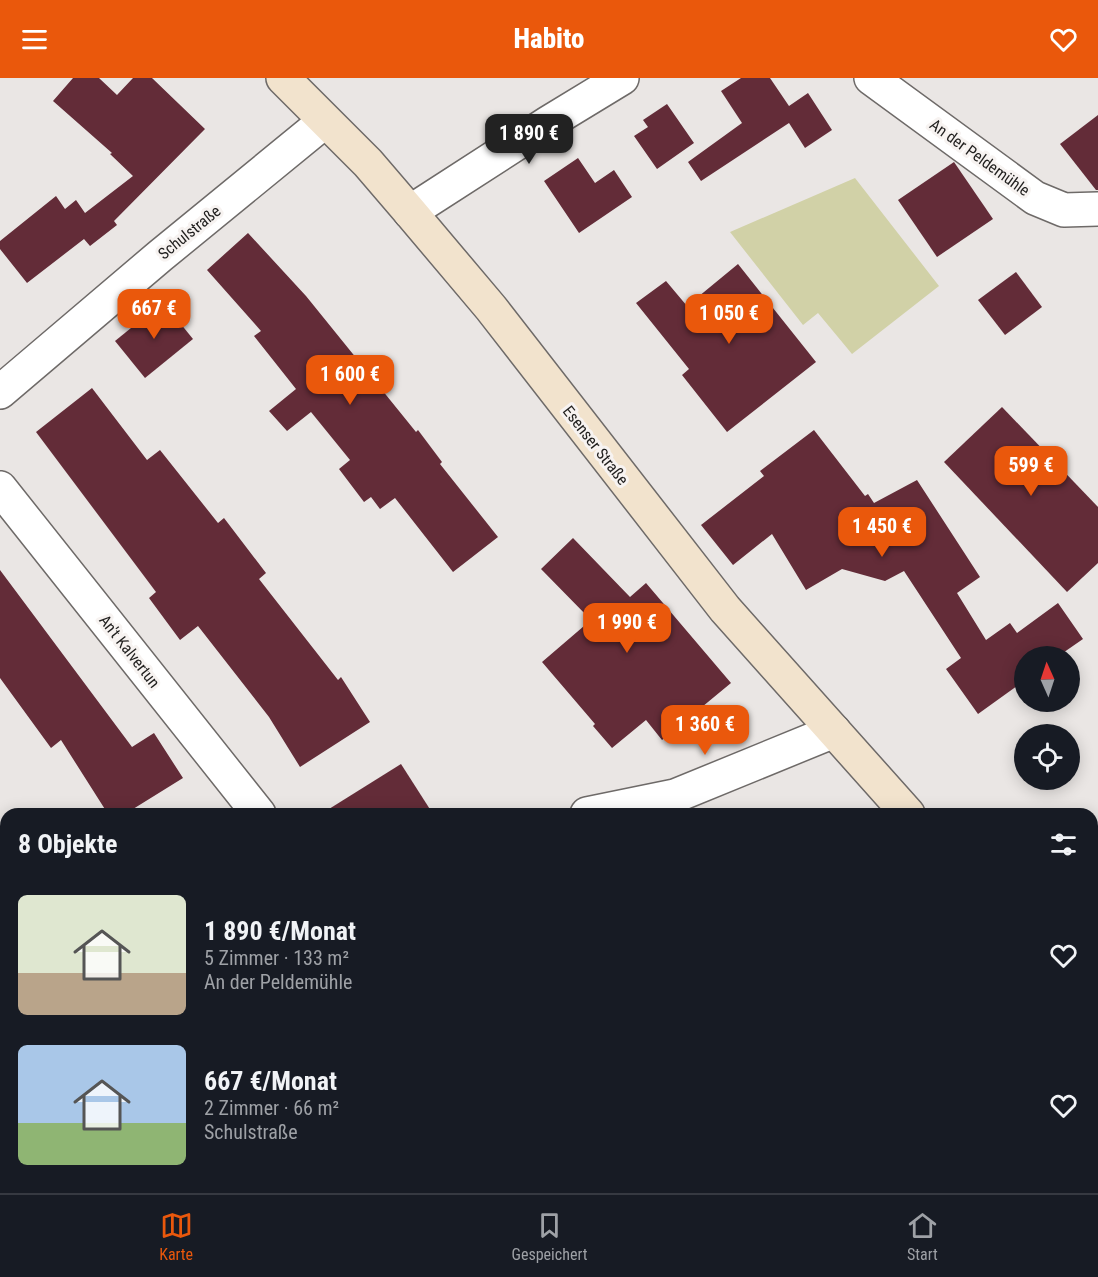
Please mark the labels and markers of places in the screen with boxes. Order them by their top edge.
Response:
pin: 1 890 € [474,114,584,165]
pin: 667 € [112,289,196,340]
pin: 1 050 € [674,294,784,345]
pin: 1 600 € [295,355,405,406]
pin: 599 € [989,446,1073,497]
pin: 1 450 € [827,507,937,558]
pin: 1 990 € [572,603,682,654]
pin: 1 360 € [650,705,760,756]

